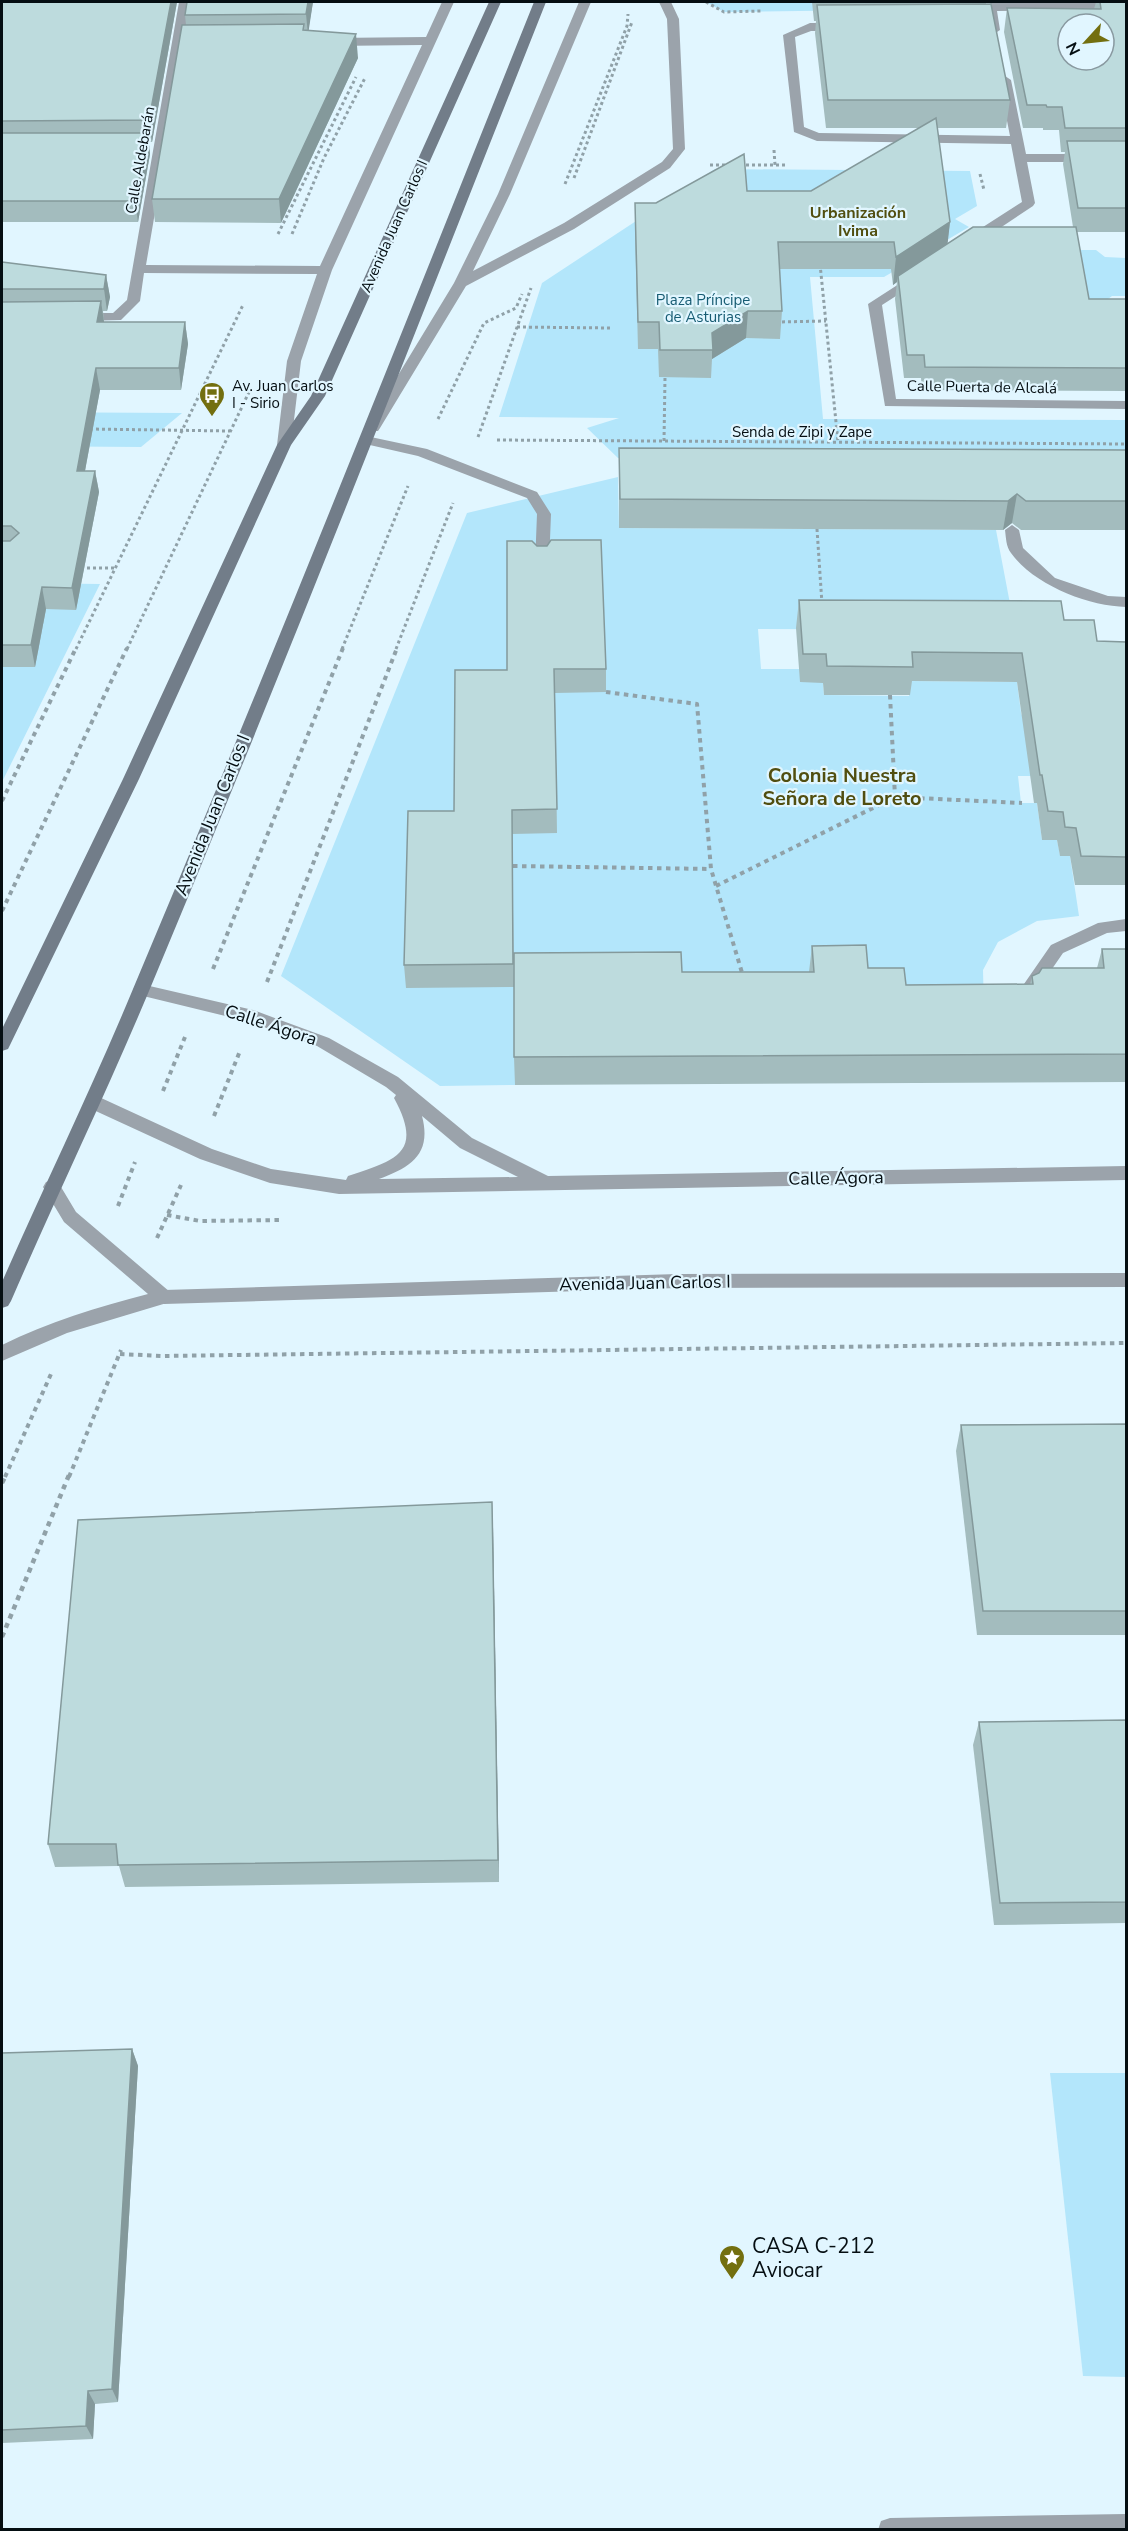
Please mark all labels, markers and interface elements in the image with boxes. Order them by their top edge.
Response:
north arrow [1056,12,1116,72]
text: N [1061,38,1086,59]
street label: Calle Aldebarán [121,105,159,215]
street label: Avenida Juan Carlos I [356,157,432,295]
district label: Urbanización Ivima [810,202,906,242]
park label: Plaza Príncipe de Asturias [656,290,750,327]
place label: Av. Juan Carlos I - Sirio [232,376,334,413]
street label: Calle Puerta de Alcalá [907,376,1057,398]
bus stop icon: Av. Juan Carlos I - Sirio [197,380,227,418]
street label: Senda de Zipi y Zape [732,422,872,442]
street label: Avenida Juan Carlos I [169,731,255,899]
district label: Colonia Nuestra Señora de Loreto [762,762,922,812]
street label: Calle Ágora [222,999,320,1051]
street label: Calle Ágora [788,1165,884,1191]
street label: Avenida Juan Carlos I [559,1270,731,1296]
place label: CASA C-212 Aviocar [752,2232,875,2284]
place icon: CASA C-212 Aviocar [717,2243,747,2281]

